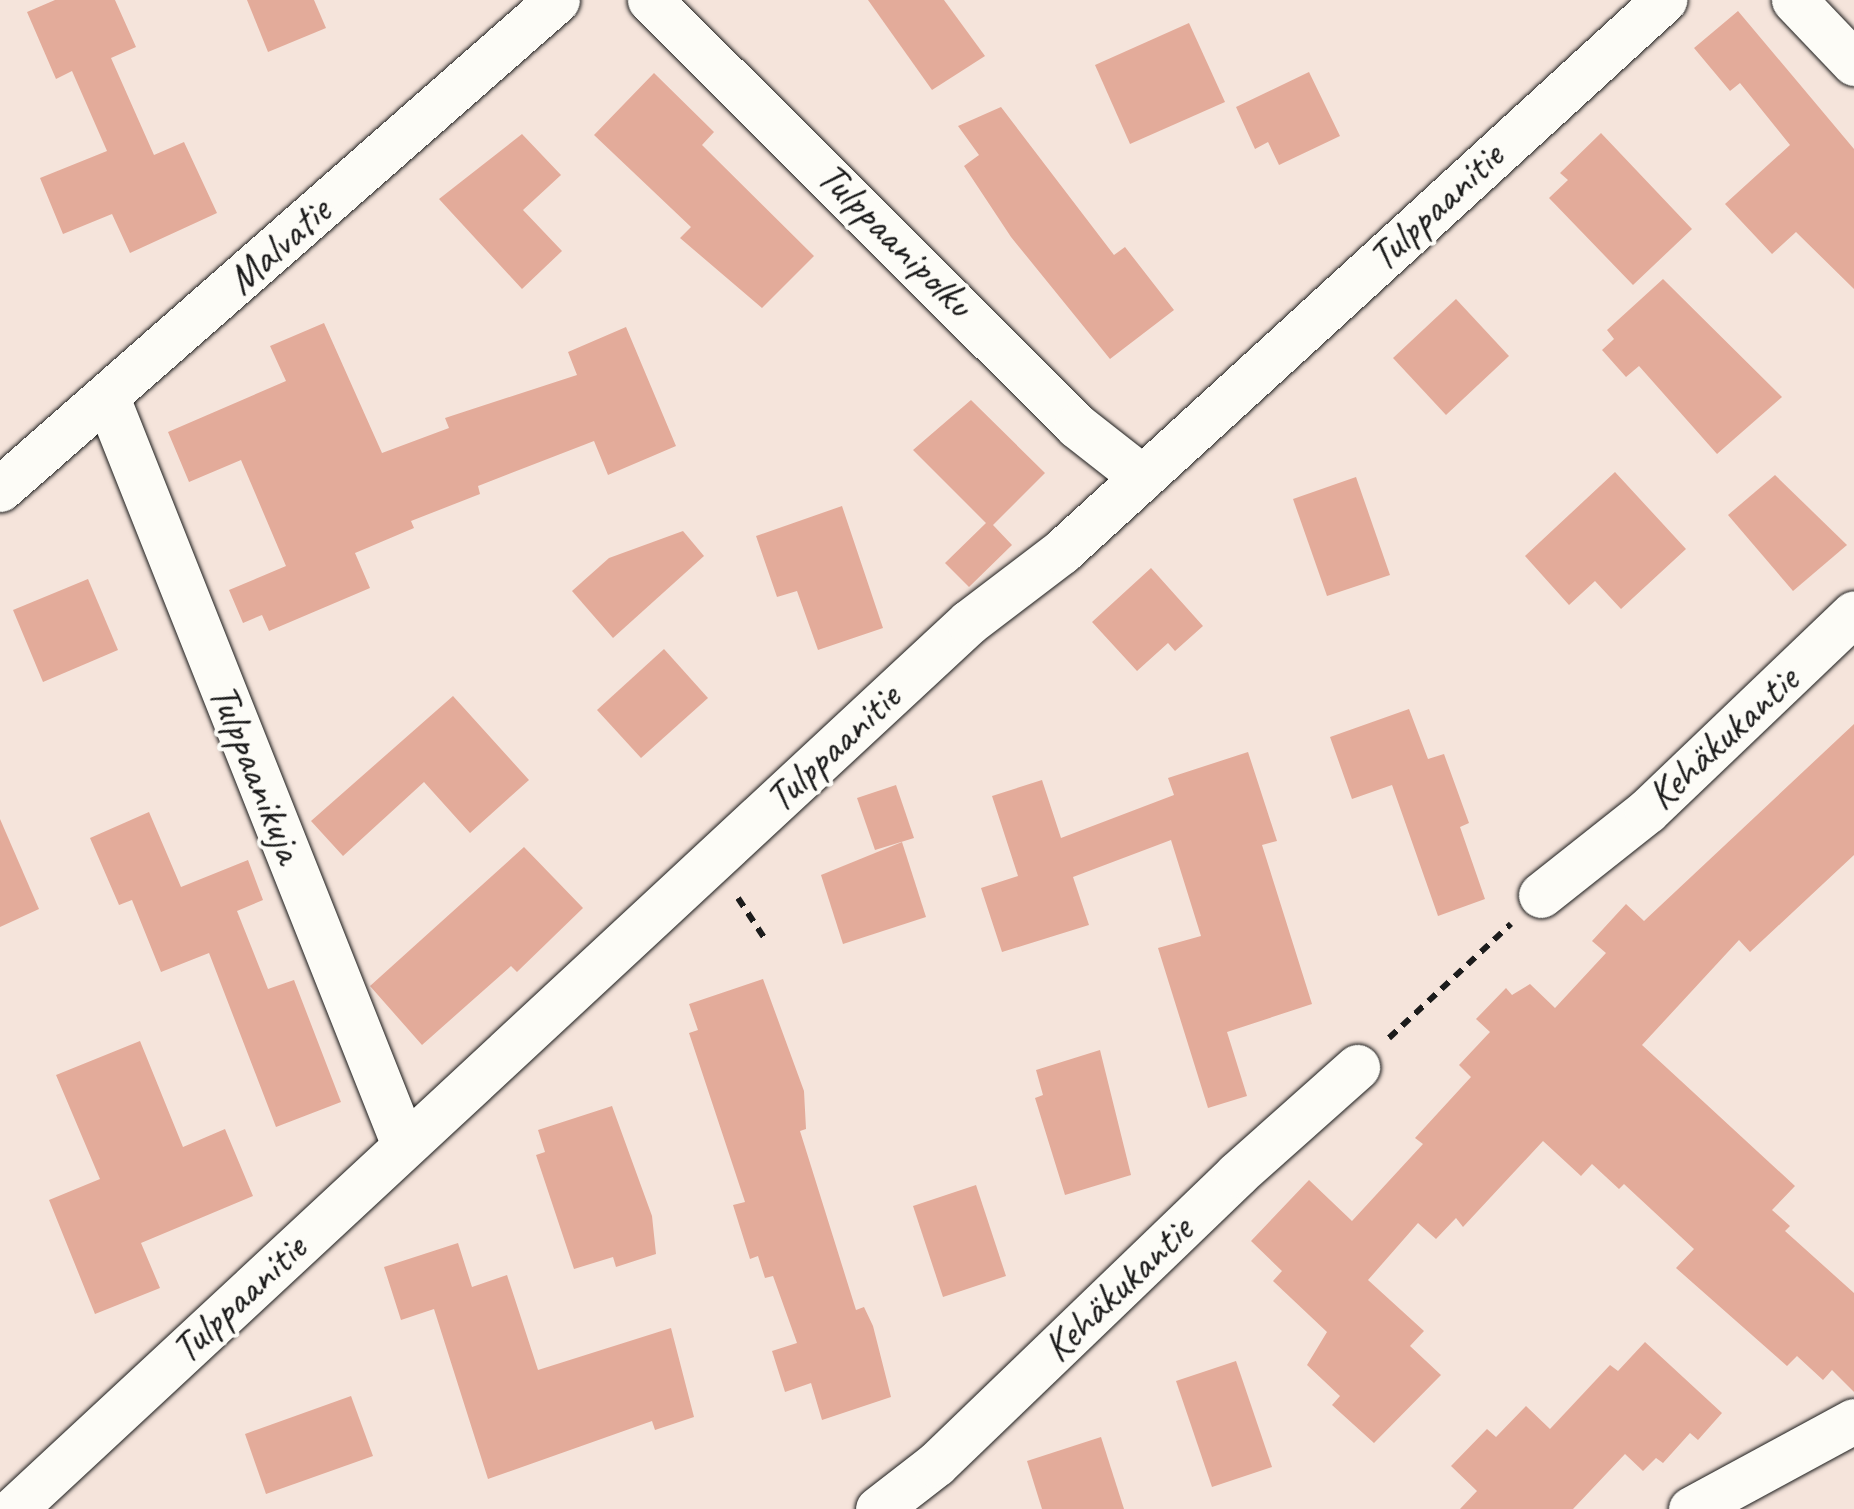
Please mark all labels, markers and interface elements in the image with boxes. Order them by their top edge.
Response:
street label: Tulppaanitie [1358,132,1514,282]
street label: Tulppaanipolku [807,152,983,328]
street label: Malvatie [217,187,341,305]
street label: Kehäkukantie [1637,655,1809,821]
street label: Tulppaanitie [755,673,911,823]
street label: Tulppaanikuja [197,677,315,869]
street label: Kehäkukantie [1033,1205,1203,1373]
street label: Tulppaanitie [161,1224,317,1374]

